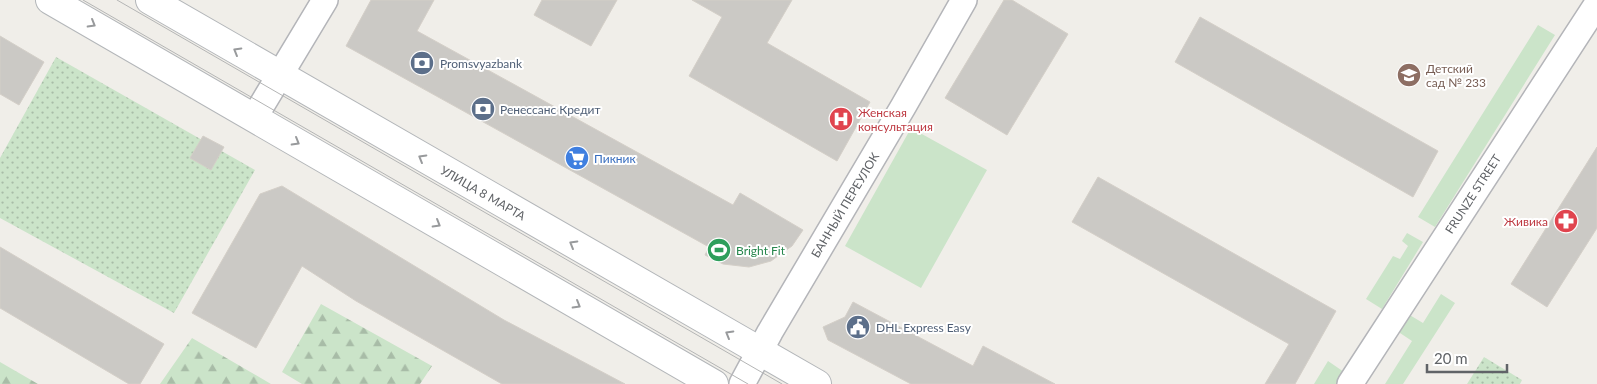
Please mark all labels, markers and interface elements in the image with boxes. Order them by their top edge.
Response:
one-way arrow [87,18,96,28]
one-way arrow [234,47,243,57]
bank icon: Promsvyazbank [409,50,435,76]
place label: Promsvyazbank [440,56,523,71]
place label: Детский сад № 233 [1426,61,1486,90]
school or university icon: Детский сад № 233 [1396,62,1422,88]
bank icon: Ренессанс Кредит [470,96,496,122]
place label: Ренессанс Кредит [500,102,601,117]
place label: Женская консультация [858,105,933,134]
hospital icon: Женская консультация [828,106,854,132]
one-way arrow [290,136,299,146]
supermarket icon: Пикник [564,145,590,171]
street label: БАННЫЙ ПЕРЕУЛОК [808,150,882,260]
place label: Пикник [594,151,637,166]
street label: FRUNZE STREET [1442,152,1504,236]
one-way arrow [419,154,428,164]
street label: УЛИЦА 8 МАРТА [438,162,529,224]
pharmacy icon: Живика [1553,208,1579,234]
place label: Живика [1504,214,1548,229]
one-way arrow [431,217,440,227]
sports icon: Bright Fit [706,237,732,263]
one-way arrow [569,240,578,250]
place label: Bright Fit [736,243,786,258]
one-way arrow [572,299,581,309]
public building icon: DHL Express Easy [845,314,871,340]
place label: DHL Express Easy [876,320,972,335]
one-way arrow [725,330,734,340]
scale bar [1427,342,1507,374]
text: 20 m [1434,349,1468,367]

